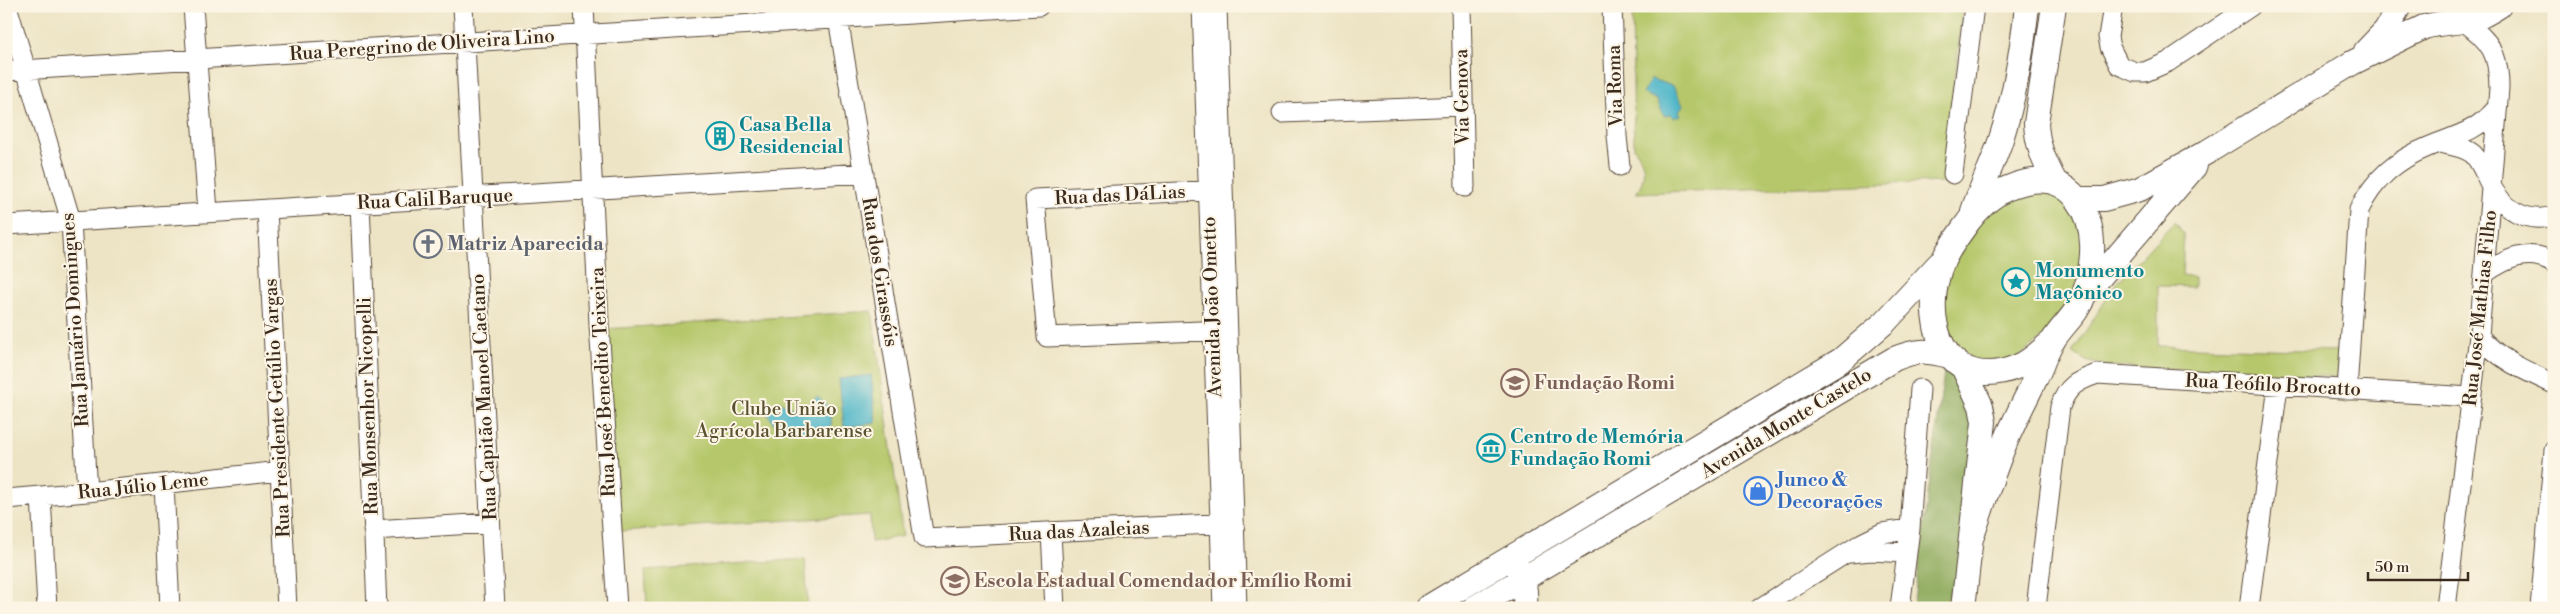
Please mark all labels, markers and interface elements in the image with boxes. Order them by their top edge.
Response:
street label: Rua Peregrino de Oliveira Lino [288,24,556,66]
street label: Via Roma [1602,44,1628,129]
street label: Via Genova [1449,48,1475,146]
place label: Casa Bella Residencial [739,113,844,159]
building icon: Casa Bella Residencial [705,121,735,151]
street label: Rua das DáLias [1054,180,1186,210]
street label: Rua Calil Baruque [356,183,514,215]
street label: Rua dos Girassóis [856,195,904,349]
street label: Rua José Mathias Filho [2458,209,2502,407]
street label: Rua Januário Domingues [56,212,94,428]
street label: Avenida João Ometto [1197,216,1227,399]
church icon: Matriz Aparecida [413,229,443,259]
place label: Matriz Aparecida [447,232,604,256]
place label: Monumento Maçônico [2035,259,2144,305]
street label: Rua José Benedito Teixeira [585,266,621,498]
place icon: Monumento Maçônico [2001,267,2031,297]
street label: Rua Capitão Manoel Caetano [466,273,502,521]
street label: Rua Presidente Getúlio Vargas [258,278,296,538]
street label: Rua Monsenhor Nicopelli [352,296,384,516]
street label: Avenida Monte Castelo [1695,362,1876,484]
school or university icon: Fundação Romi [1500,368,1530,398]
street label: Rua Teófilo Brocatto [2184,368,2362,402]
place label: Fundação Romi [1534,371,1675,395]
park label: Clube União Agrícola Barbarense [695,397,872,443]
place label: Centro de Memória Fundação Romi [1510,425,1684,471]
museum icon: Centro de Memória Fundação Romi [1476,433,1506,463]
street label: Rua Júlio Leme [76,467,210,505]
place label: Junco & Decorações [1774,468,1883,514]
shop icon: Junco & Decorações [1743,476,1773,506]
street label: Rua das Azaleias [1008,515,1150,547]
scale bar [2368,549,2468,581]
text: 50 m [2375,558,2409,577]
school or university icon: Escola Estadual Comendador Emílio Romi [940,566,970,596]
place label: Escola Estadual Comendador Emílio Romi [974,569,1352,593]

